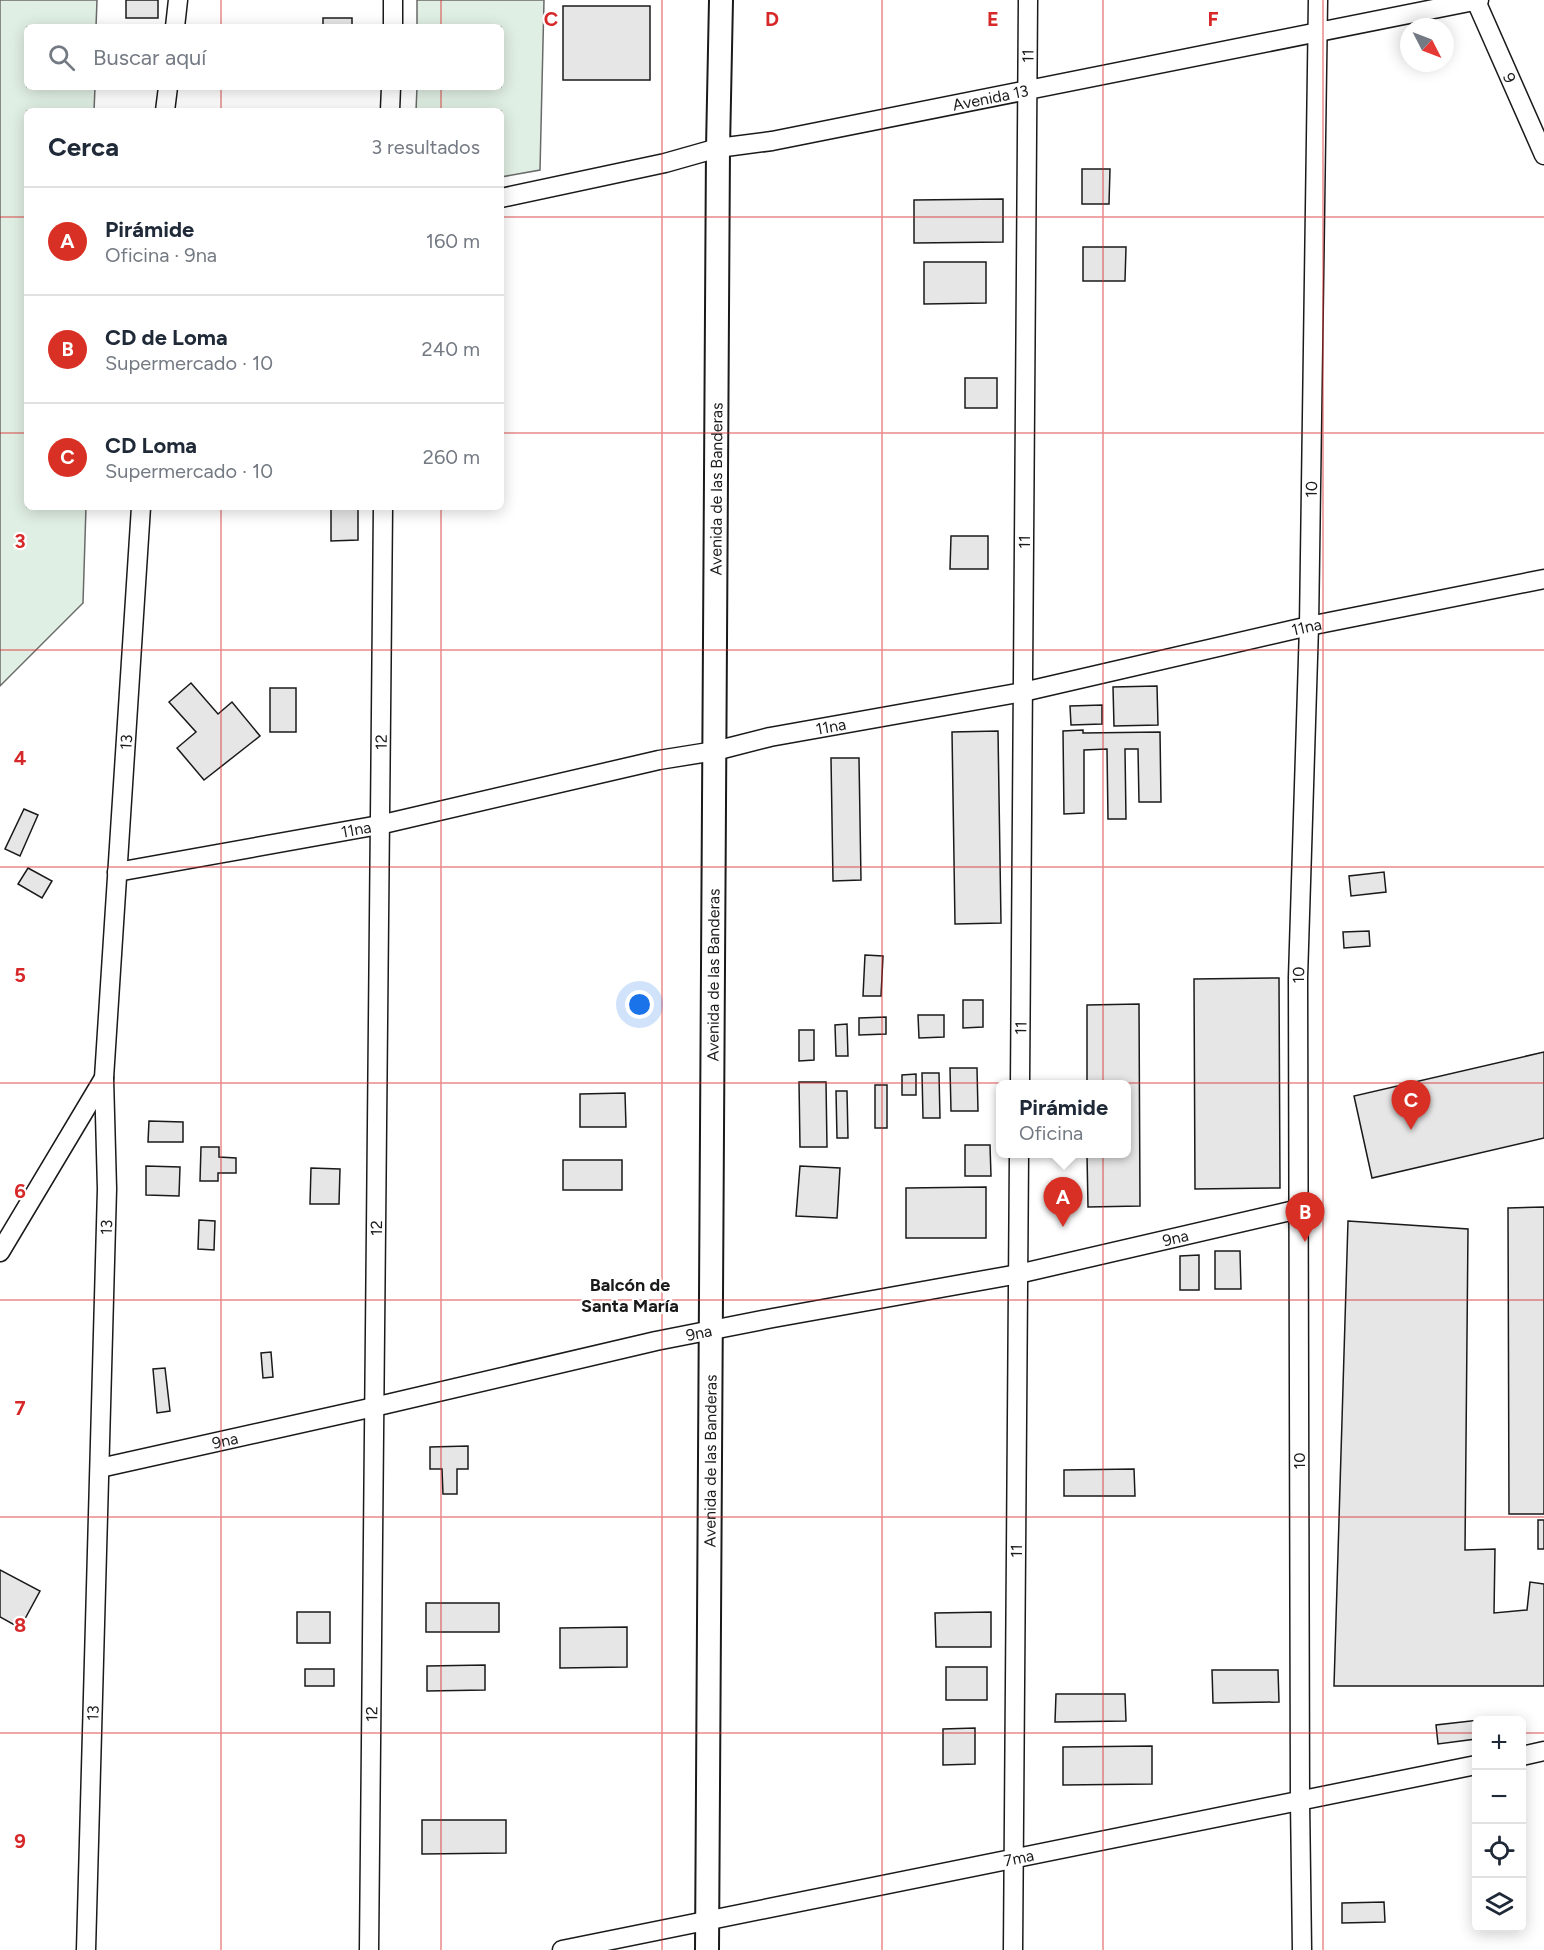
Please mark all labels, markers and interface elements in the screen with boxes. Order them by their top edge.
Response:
text: C [544,7,558,31]
text: D [765,7,779,31]
text: E [987,7,999,31]
text: F [1207,7,1219,31]
north arrow [1400,18,1454,72]
search box [24,24,504,90]
icon: search [45,41,78,74]
text: Buscar aquí [93,44,206,71]
street label: 11 [1018,49,1037,63]
street label: 9 [1499,70,1520,86]
street label: Avenida 13 [951,81,1030,114]
text: Cerca [48,131,119,163]
text: 3 resultados [371,135,480,159]
text: Pirámide [105,216,194,243]
text: A [60,229,75,253]
text: 160 m [426,229,480,253]
text: Oficina · 9na [105,243,217,267]
text: CD de Loma [105,324,228,351]
text: B [61,337,74,361]
text: 240 m [422,337,480,361]
text: Supermercado · 10 [105,351,273,375]
street label: Avenida de las Banderas [706,402,726,576]
text: CD Loma [105,432,197,459]
text: C [60,445,75,469]
text: 260 m [423,445,480,469]
text: Supermercado · 10 [105,459,273,483]
street label: 10 [1301,481,1321,498]
text: 3 [14,529,26,553]
street label: 11 [1014,535,1034,549]
street label: 11na [1290,614,1323,639]
street label: 11na [814,714,848,738]
street label: 13 [116,734,136,750]
street label: 12 [371,734,390,750]
text: 4 [14,746,27,770]
street label: 11na [340,817,373,841]
street label: Avenida de las Banderas [703,888,723,1062]
text: 5 [14,963,26,987]
street label: 10 [1288,966,1308,983]
your location [625,990,654,1019]
street label: 11 [1011,1021,1030,1035]
popup [996,1080,1131,1158]
pin: C [1392,1080,1430,1130]
text: Pirámide [1019,1094,1108,1121]
text: Oficina [1019,1121,1083,1145]
pin: A [1044,1178,1082,1227]
text: 6 [14,1179,26,1203]
pin: B [1286,1192,1324,1242]
street label: 13 [96,1219,116,1235]
street label: 12 [366,1220,386,1236]
street label: 9na [1160,1225,1190,1250]
district label: Balcón de Santa María [581,1274,679,1317]
street label: 9na [684,1321,714,1344]
street label: Avenida de las Banderas [700,1374,720,1548]
text: 7 [14,1396,26,1420]
street label: 9na [210,1428,240,1452]
street label: 10 [1290,1453,1309,1469]
street label: 11 [1006,1544,1026,1558]
text: 8 [14,1613,26,1637]
street label: 13 [83,1705,102,1721]
street label: 12 [362,1706,381,1722]
map controls [1472,1716,1526,1932]
button: + [1472,1716,1526,1770]
button: − [1472,1770,1526,1824]
button: locate [1472,1824,1526,1878]
text: 9 [14,1829,26,1853]
street label: 7ma [1002,1845,1036,1870]
button: layers [1472,1878,1526,1932]

